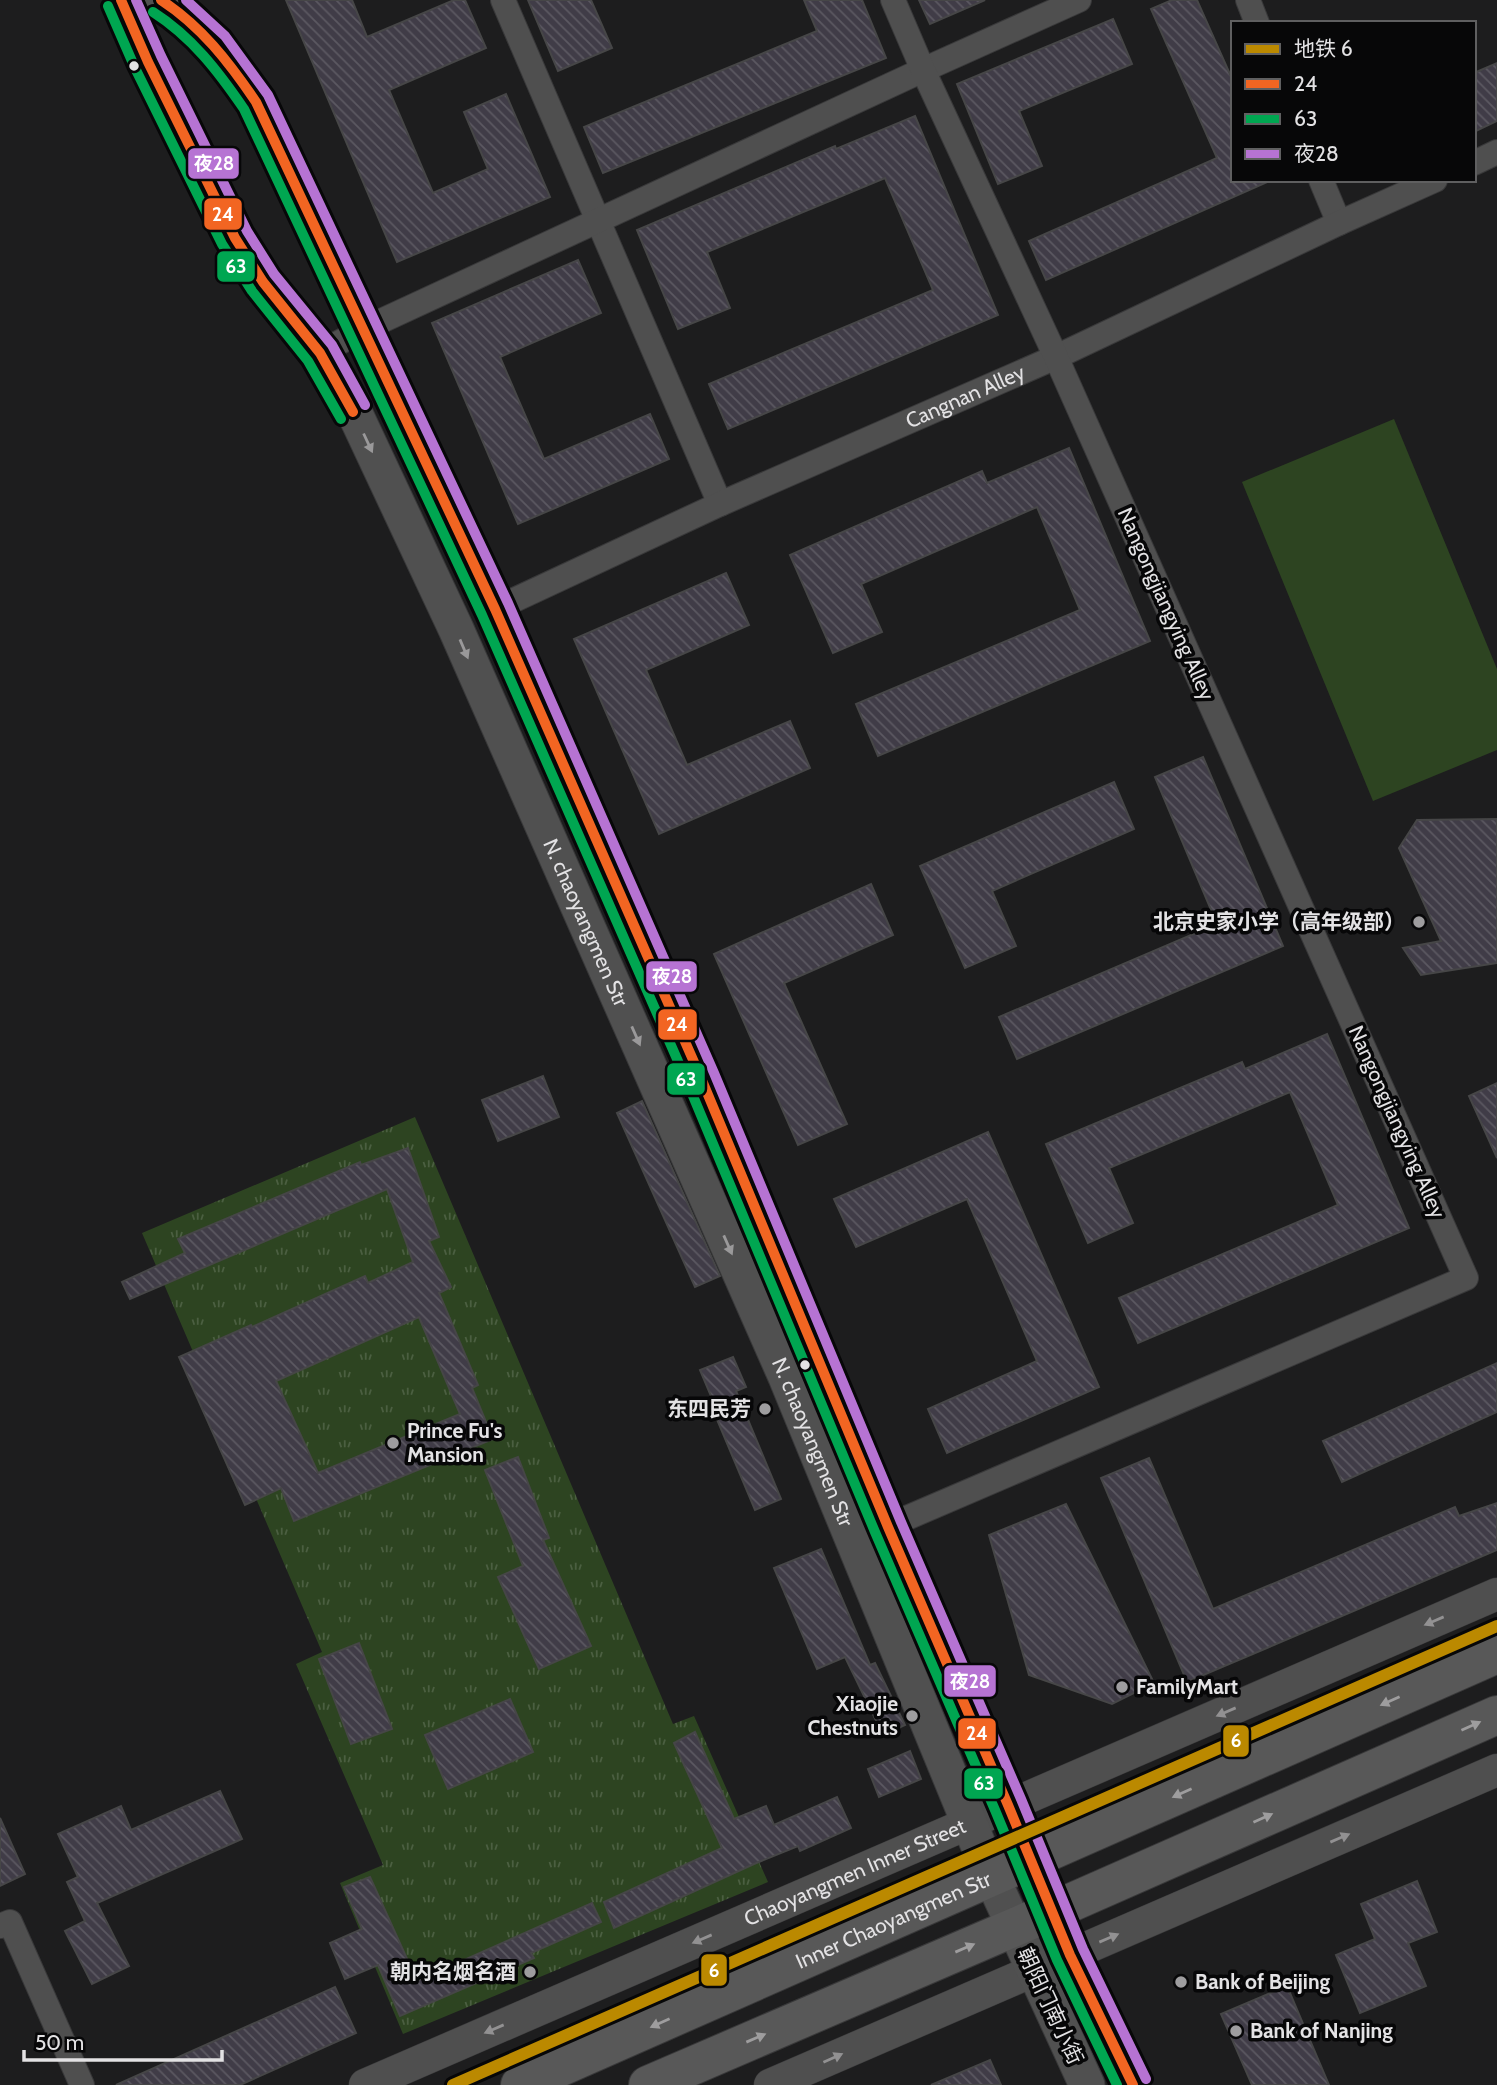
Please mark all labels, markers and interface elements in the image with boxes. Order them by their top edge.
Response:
legend [1231,21,1476,182]
text: 地铁 6 [1294,36,1353,61]
unlabelled marker [127,59,141,73]
text: 24 [1294,71,1317,96]
text: 63 [1294,106,1317,131]
text: 夜28 [1294,141,1339,166]
line badge: 夜28 [187,147,240,180]
text: 夜28 [194,152,234,175]
line badge: 24 [203,197,243,231]
text: 24 [212,203,234,226]
line badge: 63 [216,250,256,283]
text: 63 [226,255,246,278]
street label: Cangnan Alley [902,359,1029,433]
one-way arrow [363,433,374,453]
street label: Nangongjiangying Alley [1112,504,1220,705]
one-way arrow [459,639,470,660]
street label: N. chaoyangmen Str [538,835,634,1010]
place label: 北京史家小学（高年级部） [1153,909,1405,934]
marker: 北京史家小学（高年级部） [1411,914,1427,930]
line badge: 夜28 [645,960,698,993]
text: 夜28 [652,965,692,988]
line badge: 24 [657,1008,698,1041]
text: 24 [666,1013,688,1036]
street label: Nangongjiangying Alley [1343,1022,1451,1223]
one-way arrow [630,1026,642,1046]
line badge: 63 [666,1062,706,1096]
text: 63 [676,1068,696,1091]
one-way arrow [722,1234,733,1255]
street label: N. chaoyangmen Str [767,1354,859,1530]
unlabelled marker [798,1358,812,1372]
place label: 东四民芳 [667,1396,751,1421]
marker: 东四民芳 [757,1401,773,1417]
place label: Prince Fu's Mansion [407,1418,503,1467]
marker: Prince Fu's Mansion [385,1435,401,1451]
one-way arrow [1424,1616,1445,1627]
line badge: 夜28 [943,1664,997,1698]
text: 夜28 [950,1670,990,1693]
place label: FamilyMart [1136,1674,1238,1699]
marker: FamilyMart [1114,1679,1130,1695]
place label: Xiaojie Chestnuts [808,1691,898,1740]
one-way arrow [1380,1695,1400,1707]
one-way arrow [1215,1706,1236,1717]
marker: Xiaojie Chestnuts [904,1708,920,1724]
line badge: 24 [957,1717,997,1750]
one-way arrow [1461,1720,1481,1732]
text: 24 [966,1722,988,1745]
line badge: 6 [1222,1724,1250,1758]
text: 6 [1231,1729,1241,1752]
line badge: 63 [963,1767,1004,1800]
text: 63 [974,1772,994,1795]
one-way arrow [1171,1788,1192,1799]
one-way arrow [1253,1812,1273,1824]
street label: Chaoyangmen Inner Street [740,1813,969,1931]
one-way arrow [1330,1832,1350,1844]
street label: Inner Chaoyangmen Str [792,1866,995,1974]
one-way arrow [1099,1932,1119,1944]
one-way arrow [692,1934,713,1945]
one-way arrow [955,1942,975,1954]
street label: 朝阳门南小街 [1012,1943,1088,2068]
line badge: 6 [700,1953,728,1987]
place label: 朝内名烟名酒 [390,1959,516,1984]
text: 6 [709,1959,719,1982]
marker: 朝内名烟名酒 [522,1964,538,1980]
place label: Bank of Beijing [1195,1969,1330,1994]
marker: Bank of Beijing [1173,1974,1189,1990]
one-way arrow [650,2017,670,2029]
scale bar [24,2018,222,2062]
place label: Bank of Nanjing [1250,2018,1393,2043]
one-way arrow [484,2023,504,2035]
marker: Bank of Nanjing [1228,2023,1244,2039]
text: 50 m [35,2030,84,2055]
one-way arrow [746,2033,767,2044]
one-way arrow [822,2052,843,2063]

